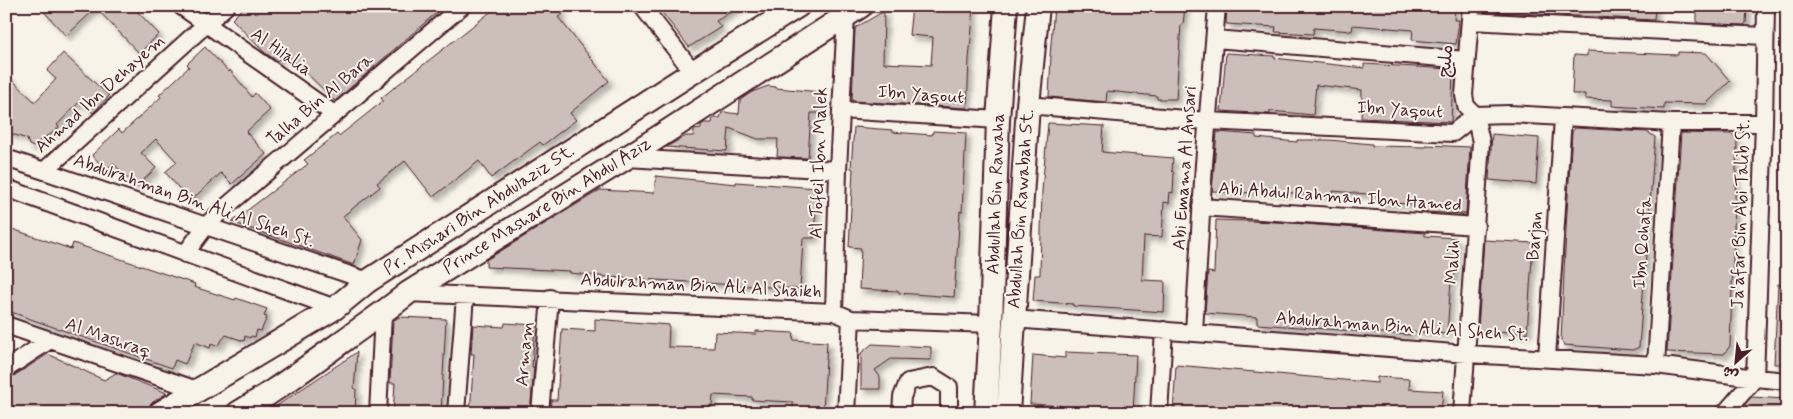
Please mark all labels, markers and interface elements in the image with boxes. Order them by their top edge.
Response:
street label: Al Hilalia [246,22,316,82]
street label: Ahmad Ibn Dehayem [30,29,170,159]
street label: مليح [1433,44,1459,78]
street label: Talha Bin Al Bara [262,48,378,152]
street label: Ibn Yaqout [877,80,965,110]
street label: Abi Emama Al Ansari [1167,85,1203,251]
street label: Al Tofeil Ibn Malek [804,87,834,239]
street label: Ibn Yaqout [1356,96,1444,124]
street label: Abdullah Bin Rawabah St. [1002,108,1040,310]
street label: Abdullah Bin Rawaha [981,113,1011,275]
street label: Ja'afar Bin Abi Talib St. [1726,119,1756,309]
street label: Prince Mashare Bin Abdul Aziz [438,132,656,280]
street label: Pr. Mishari Bin Abdulaziz St. [379,139,579,281]
street label: Abdulrahman Bin Ali Al Sheh St. [70,148,318,254]
street label: Abi Abdul Rahman Ibn Hamed [1218,177,1462,217]
street label: Ibn Qohafa [1628,196,1658,289]
street label: Barjan [1521,210,1549,262]
street label: Malih [1439,239,1467,285]
street label: Abdulrahman Bin Ali Al Shaikh [580,268,822,304]
street label: Abdulrahman Bin Ali Al Sheh St. [1275,306,1529,348]
street label: Al Mashraq [62,312,154,364]
street label: Armam [510,321,540,387]
north arrow [1710,336,1760,386]
text: ش [1720,361,1742,384]

